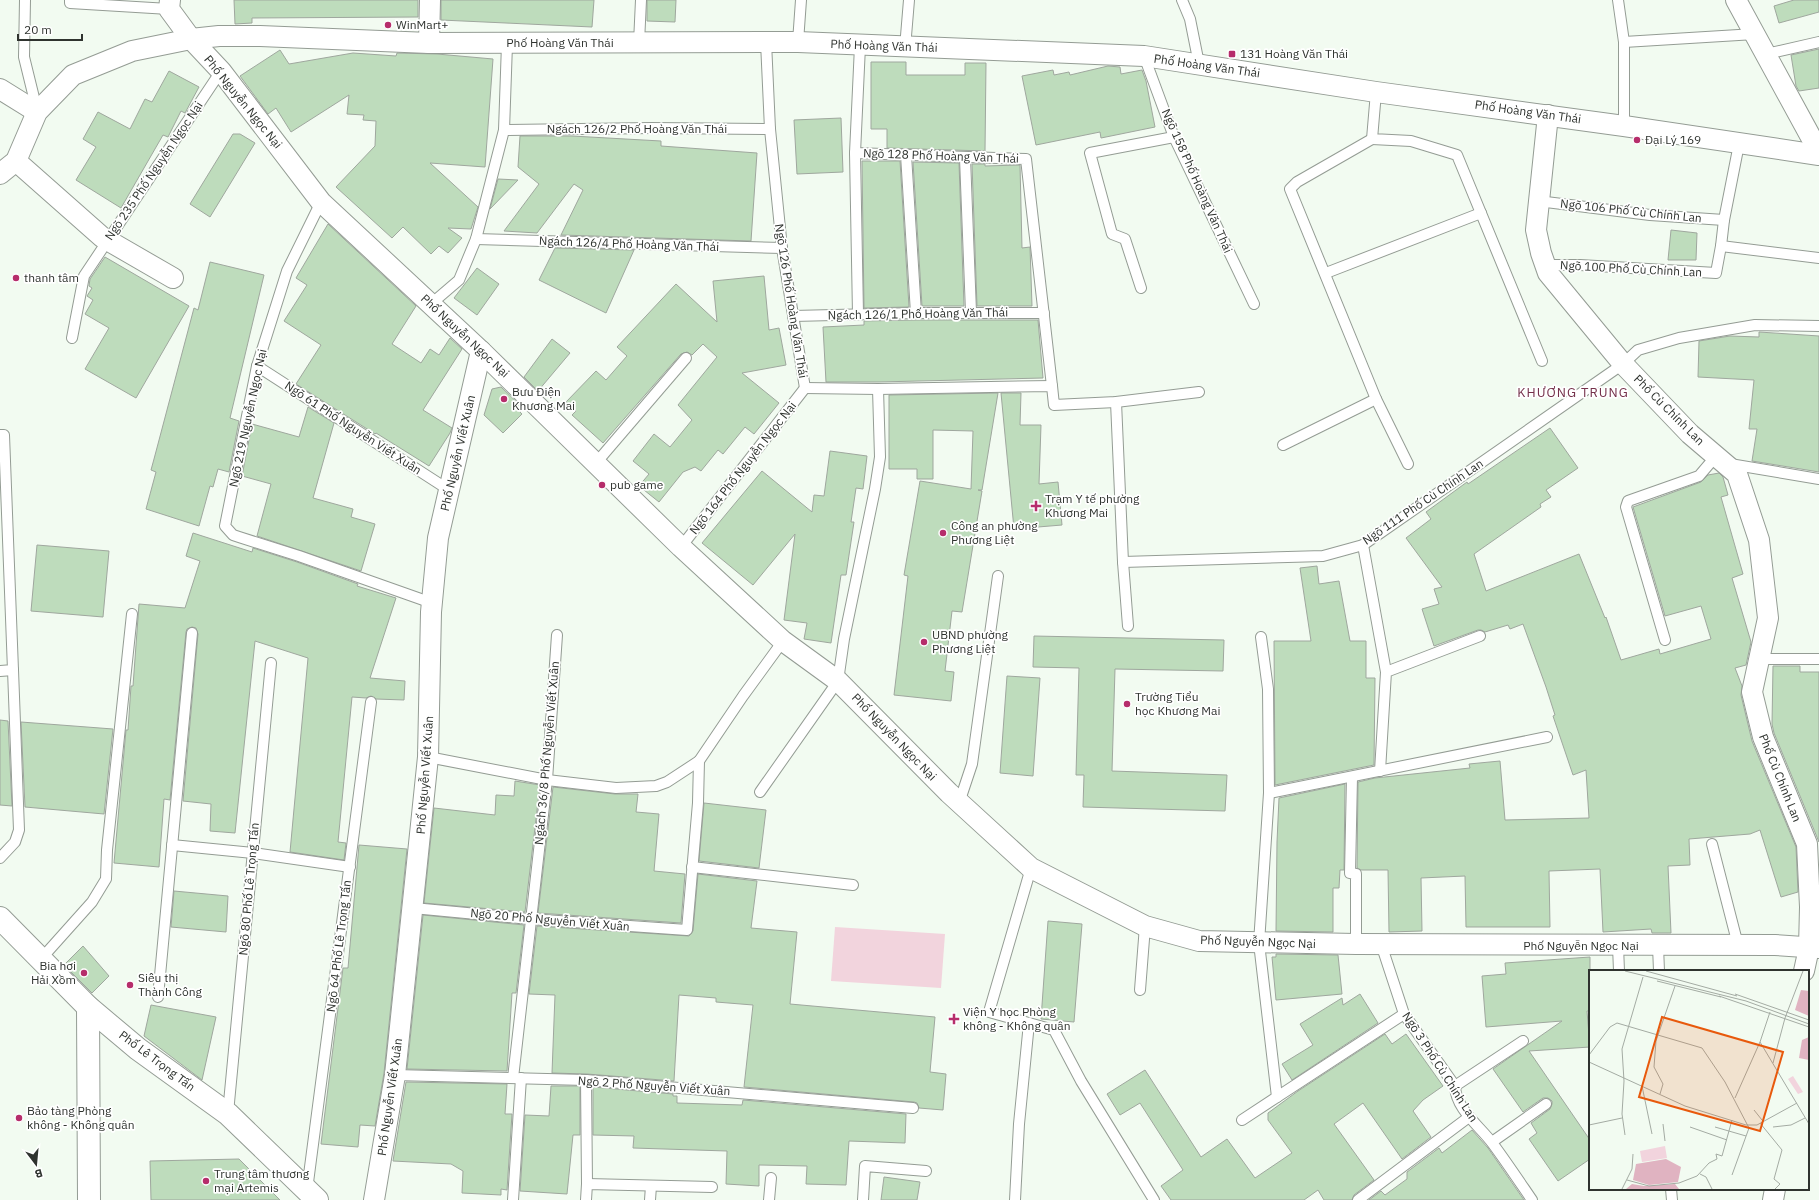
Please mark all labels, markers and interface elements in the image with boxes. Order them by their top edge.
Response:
scale bar [18,16,82,42]
place label: WinMart+ [396,17,449,32]
marker: WinMart+ [383,20,393,30]
text: 20 m [24,22,52,37]
street label: Phố Hoàng Văn Thái [506,35,614,50]
street label: Phố Hoàng Văn Thái [830,36,938,55]
place label: 131 Hoàng Văn Thái [1240,46,1348,61]
marker: 131 Hoàng Văn Thái [1227,49,1237,59]
street label: Phố Hoàng Văn Thái [1153,51,1261,80]
street label: Phố Nguyễn Ngọc Nại [201,52,286,151]
street label: Phố Hoàng Văn Thái [1474,97,1582,126]
street label: Ngõ 235 Phố Nguyễn Ngọc Nại [101,98,206,243]
street label: Ngõ 158 Phố Hoàng Văn Thái [1159,106,1236,255]
street label: Ngách 126/2 Phố Hoàng Văn Thái [547,121,727,136]
place label: Đại Lý 169 [1645,132,1701,147]
marker: Đại Lý 169 [1632,135,1642,145]
street label: Ngõ 128 Phố Hoàng Văn Thái [863,145,1019,166]
street label: Ngõ 106 Phố Cù Chính Lan [1559,196,1703,225]
street label: Ngõ 126 Phố Hoàng Văn Thái [772,223,811,379]
street label: Ngách 126/4 Phố Hoàng Văn Thái [539,233,719,254]
street label: Ngõ 100 Phố Cù Chính Lan [1560,257,1703,280]
place label: thanh tâm [24,270,79,285]
marker: thanh tâm [11,273,21,283]
street label: Phố Nguyễn Ngọc Nại [418,291,513,381]
street label: Ngách 126/1 Phố Hoàng Văn Thái [828,304,1008,323]
street label: Ngõ 219 Nguyễn Ngọc Nại [226,348,269,488]
street label: Phố Cù Chính Lan [1631,371,1708,448]
street label: Ngõ 61 Phố Nguyễn Viết Xuân [282,378,425,477]
place label: Bưu Điện Khương Mai [512,384,575,413]
district label: KHƯƠNG TRUNG [1517,384,1629,401]
street label: Phố Nguyễn Viết Xuân [437,393,478,512]
marker: Bưu Điện Khương Mai [499,394,509,404]
street label: Ngõ 164 Phố Nguyễn Ngọc Nại [686,398,799,537]
street label: Ngõ 111 Phố Cù Chính Lan [1359,456,1486,548]
place label: pub game [610,477,664,492]
marker: pub game [597,480,607,490]
place label: Trạm Y tế phường Khương Mai [1045,491,1140,520]
marker: Trạm Y tế phường Khương Mai [1030,500,1042,512]
place label: Công an phường Phương Liệt [951,518,1038,547]
marker: Công an phường Phương Liệt [938,528,948,538]
place label: UBND phường Phương Liệt [932,627,1008,656]
marker: UBND phường Phương Liệt [919,637,929,647]
street label: Ngách 36/8 Phố Nguyễn Viết Xuân [531,660,562,846]
place label: Trường Tiểu học Khương Mai [1135,689,1221,718]
street label: Phố Nguyễn Ngọc Nại [849,690,940,783]
marker: Trường Tiểu học Khương Mai [1122,699,1132,709]
street label: Phố Nguyễn Viết Xuân [413,715,436,835]
street label: Phố Cù Chính Lan [1756,732,1805,824]
street label: Ngõ 80 Phố Lê Trọng Tấn [235,822,262,956]
street label: Ngõ 64 Phố Lê Trọng Tấn [323,879,354,1013]
street label: Ngõ 20 Phố Nguyễn Viết Xuân [470,905,630,934]
street label: Phố Nguyễn Ngọc Nại [1200,932,1316,951]
street label: Phố Nguyễn Ngọc Nại [1523,938,1639,953]
place label: Bia hơi Hải Xồm [31,958,76,987]
marker: Bia hơi Hải Xồm [79,968,89,978]
place label: Siêu thị Thành Công [138,970,203,999]
inset map [1589,970,1809,1190]
marker: Siêu thị Thành Công [125,980,135,990]
place label: Viện Y học Phòng không - Không quân [963,1004,1071,1033]
street label: Ngõ 3 Phố Cù Chính Lan [1399,1009,1482,1125]
marker: Viện Y học Phòng không - Không quân [948,1013,960,1025]
street label: Phố Lê Trọng Tấn [116,1027,198,1094]
street label: Phố Nguyễn Viết Xuân [374,1037,405,1157]
street label: Ngõ 2 Phố Nguyễn Viết Xuân [577,1073,731,1098]
place label: Bảo tàng Phòng không - Không quân [27,1103,135,1132]
marker: Bảo tàng Phòng không - Không quân [14,1113,24,1123]
north arrow [16,1144,56,1184]
text: B [33,1166,44,1181]
place label: Trung tâm thương mại Artemis [214,1166,310,1195]
marker: Trung tâm thương mại Artemis [201,1176,211,1186]

